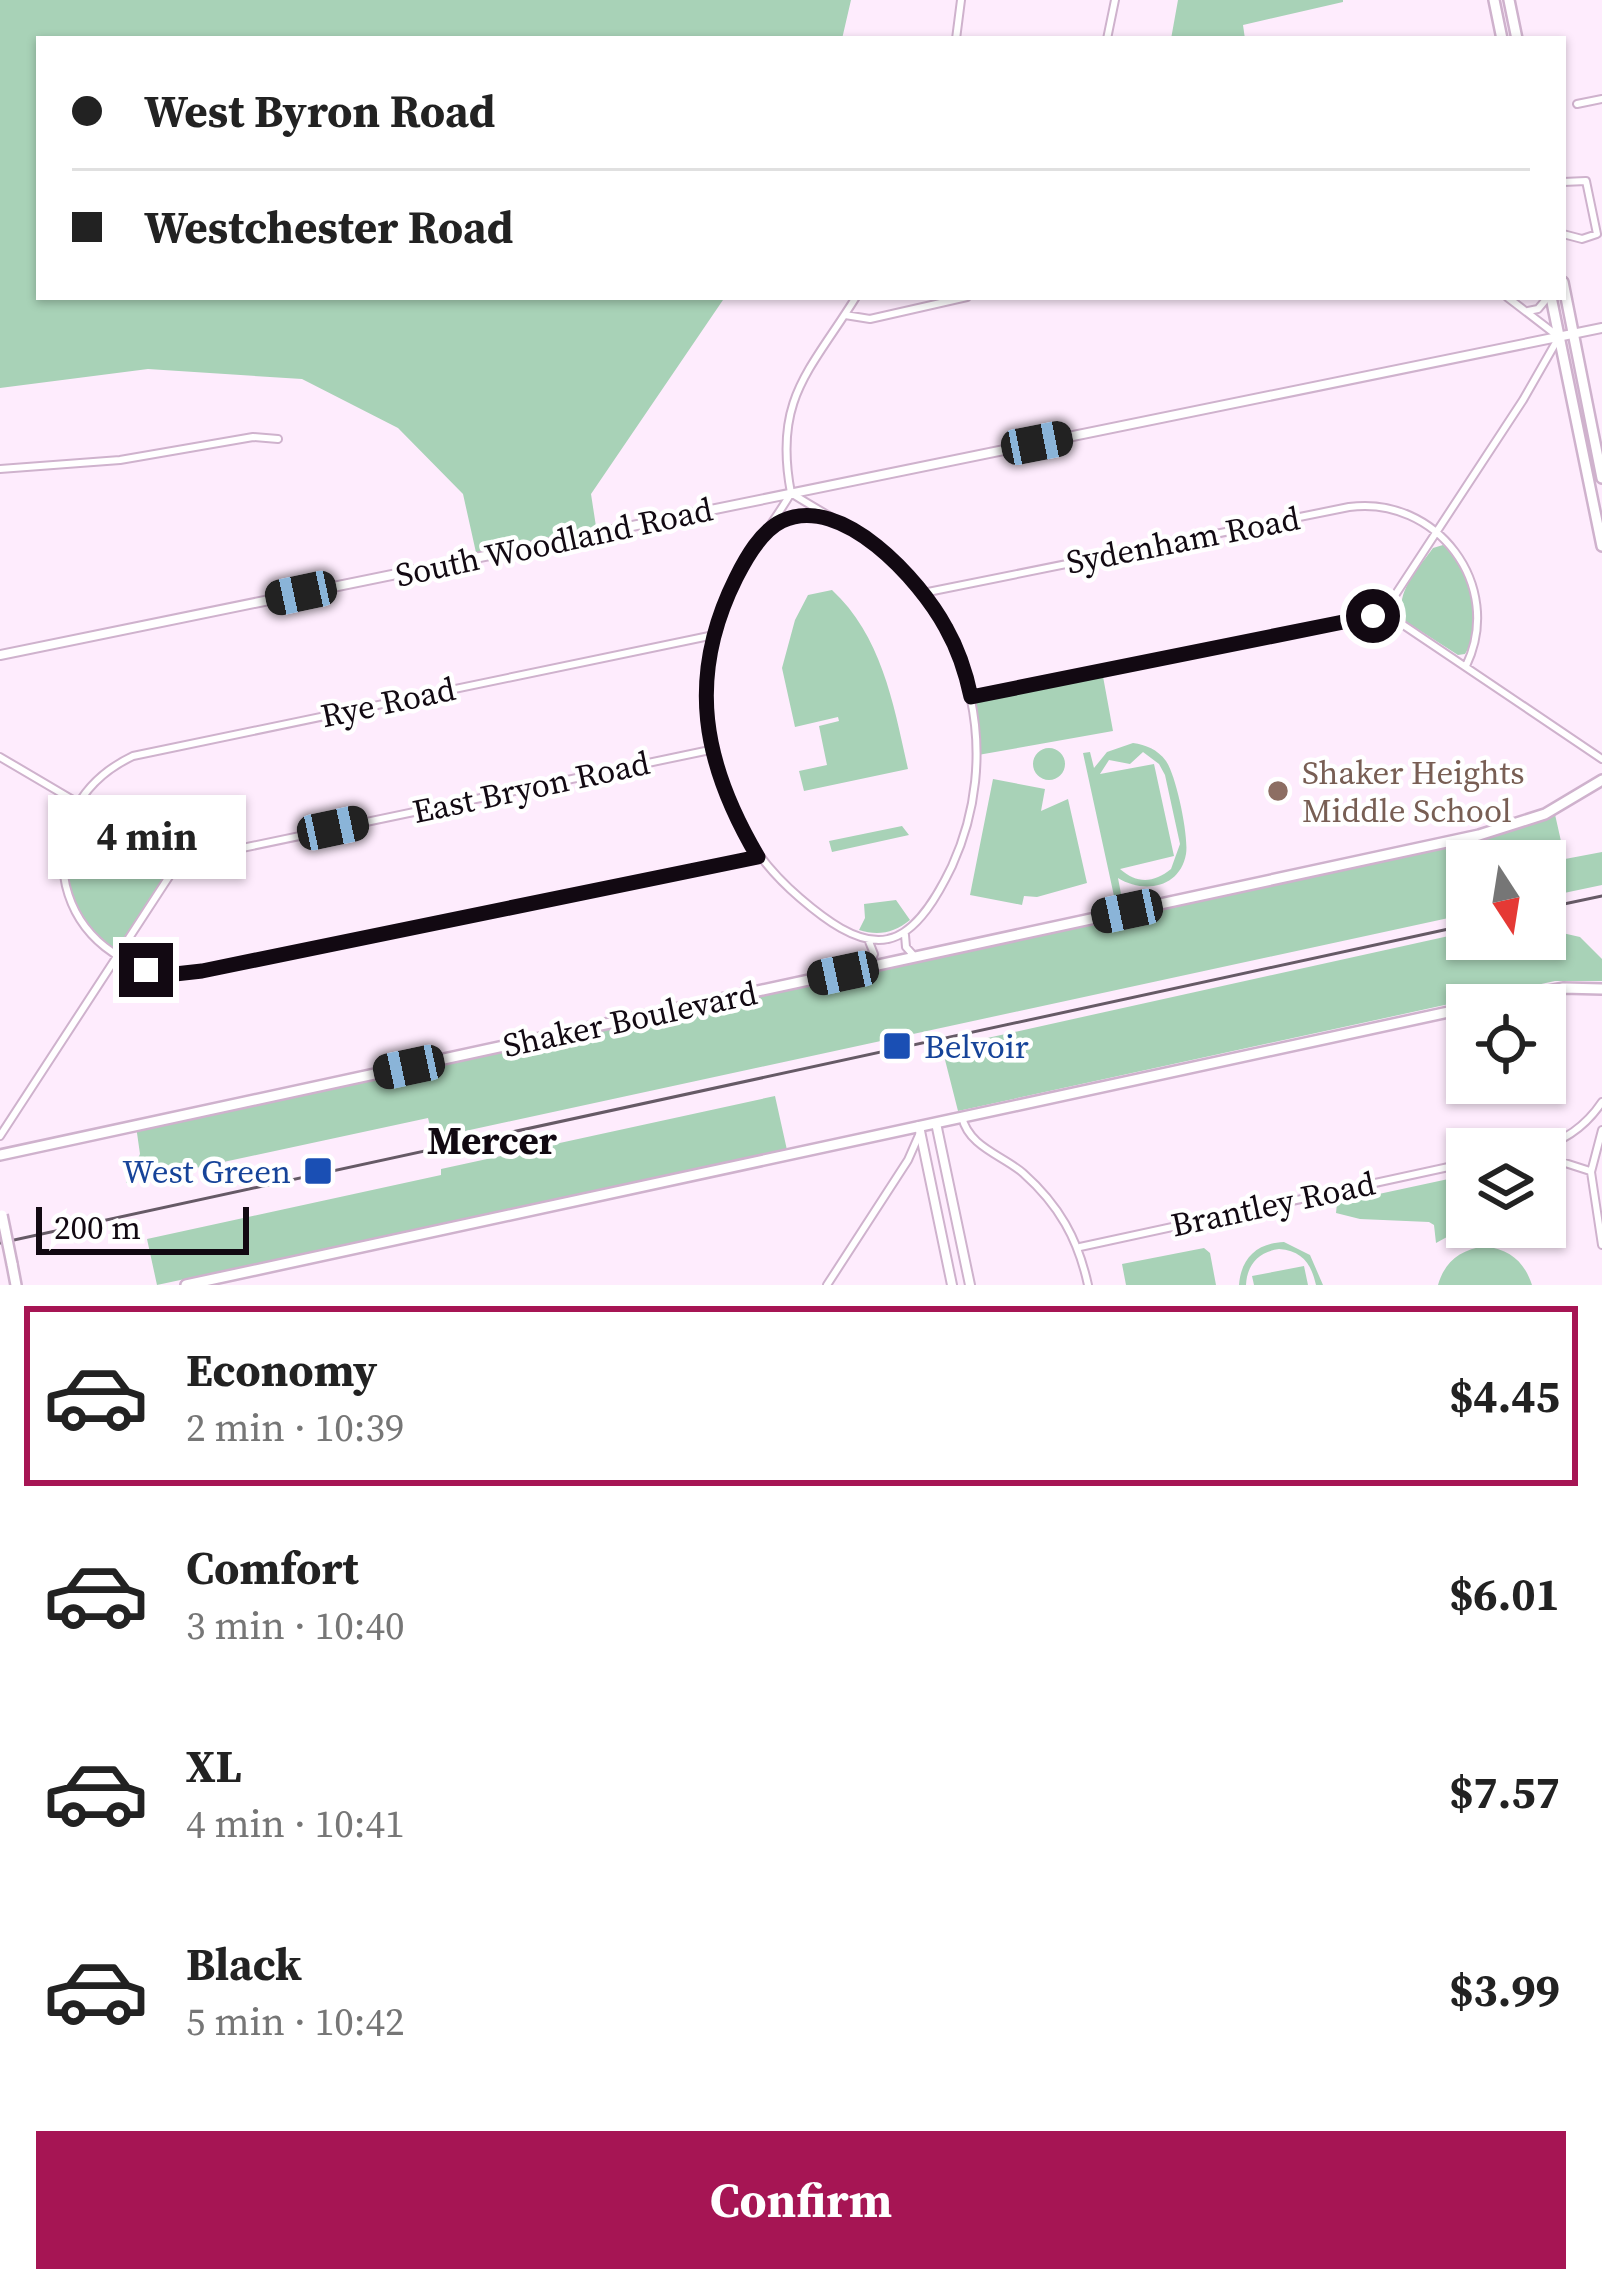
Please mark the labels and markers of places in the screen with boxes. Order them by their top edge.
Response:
place label: Shaker Heights Middle School [1302,750,1525,833]
marker: Shaker Heights Middle School [1265,778,1291,804]
place label: Belvoir [924,1024,1029,1069]
marker: Belvoir [881,1030,913,1062]
place label: West Green [122,1149,291,1194]
marker: West Green [302,1155,334,1187]

